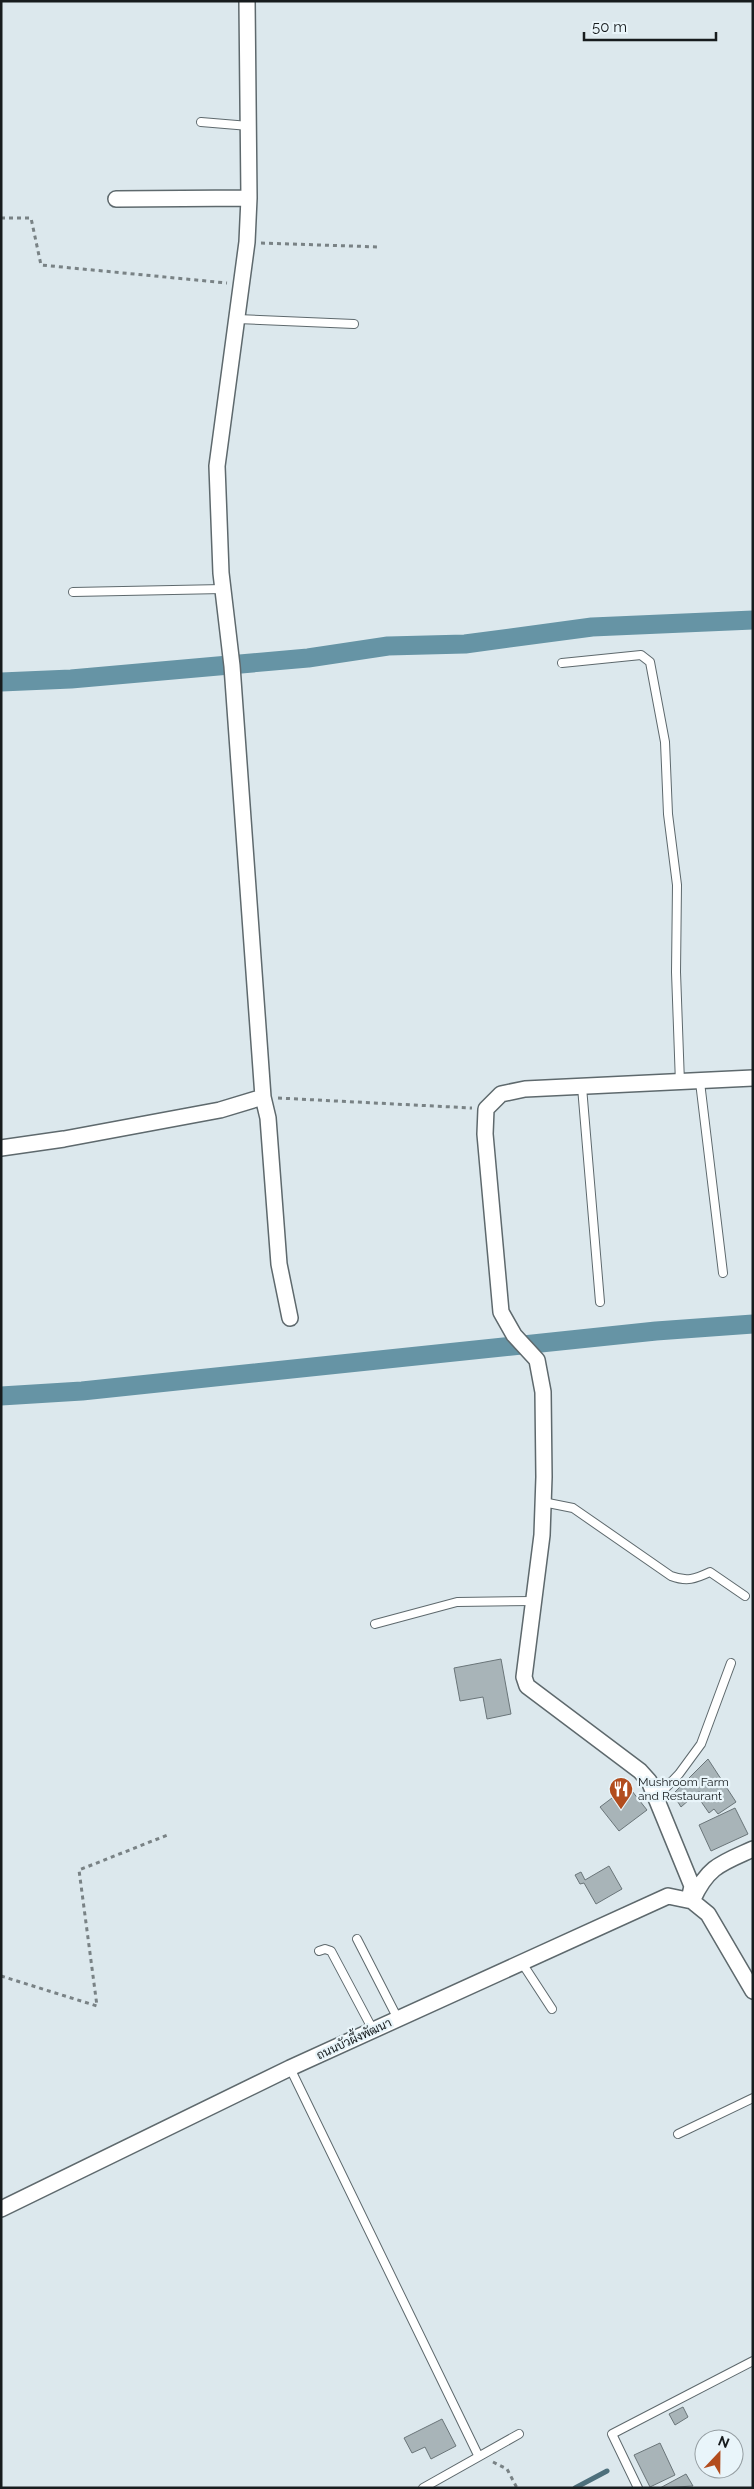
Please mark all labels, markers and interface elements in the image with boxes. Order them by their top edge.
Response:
scale bar [584,10,716,42]
text: 50 m [592,18,627,36]
place label: Mushroom Farm and Restaurant [638,1775,729,1803]
restaurant icon: Mushroom Farm and Restaurant [608,1776,634,1810]
street label: ถนนบัวผึ้งพัฒนา [313,2012,394,2062]
north arrow [694,2429,744,2479]
text: N [716,2433,732,2451]

